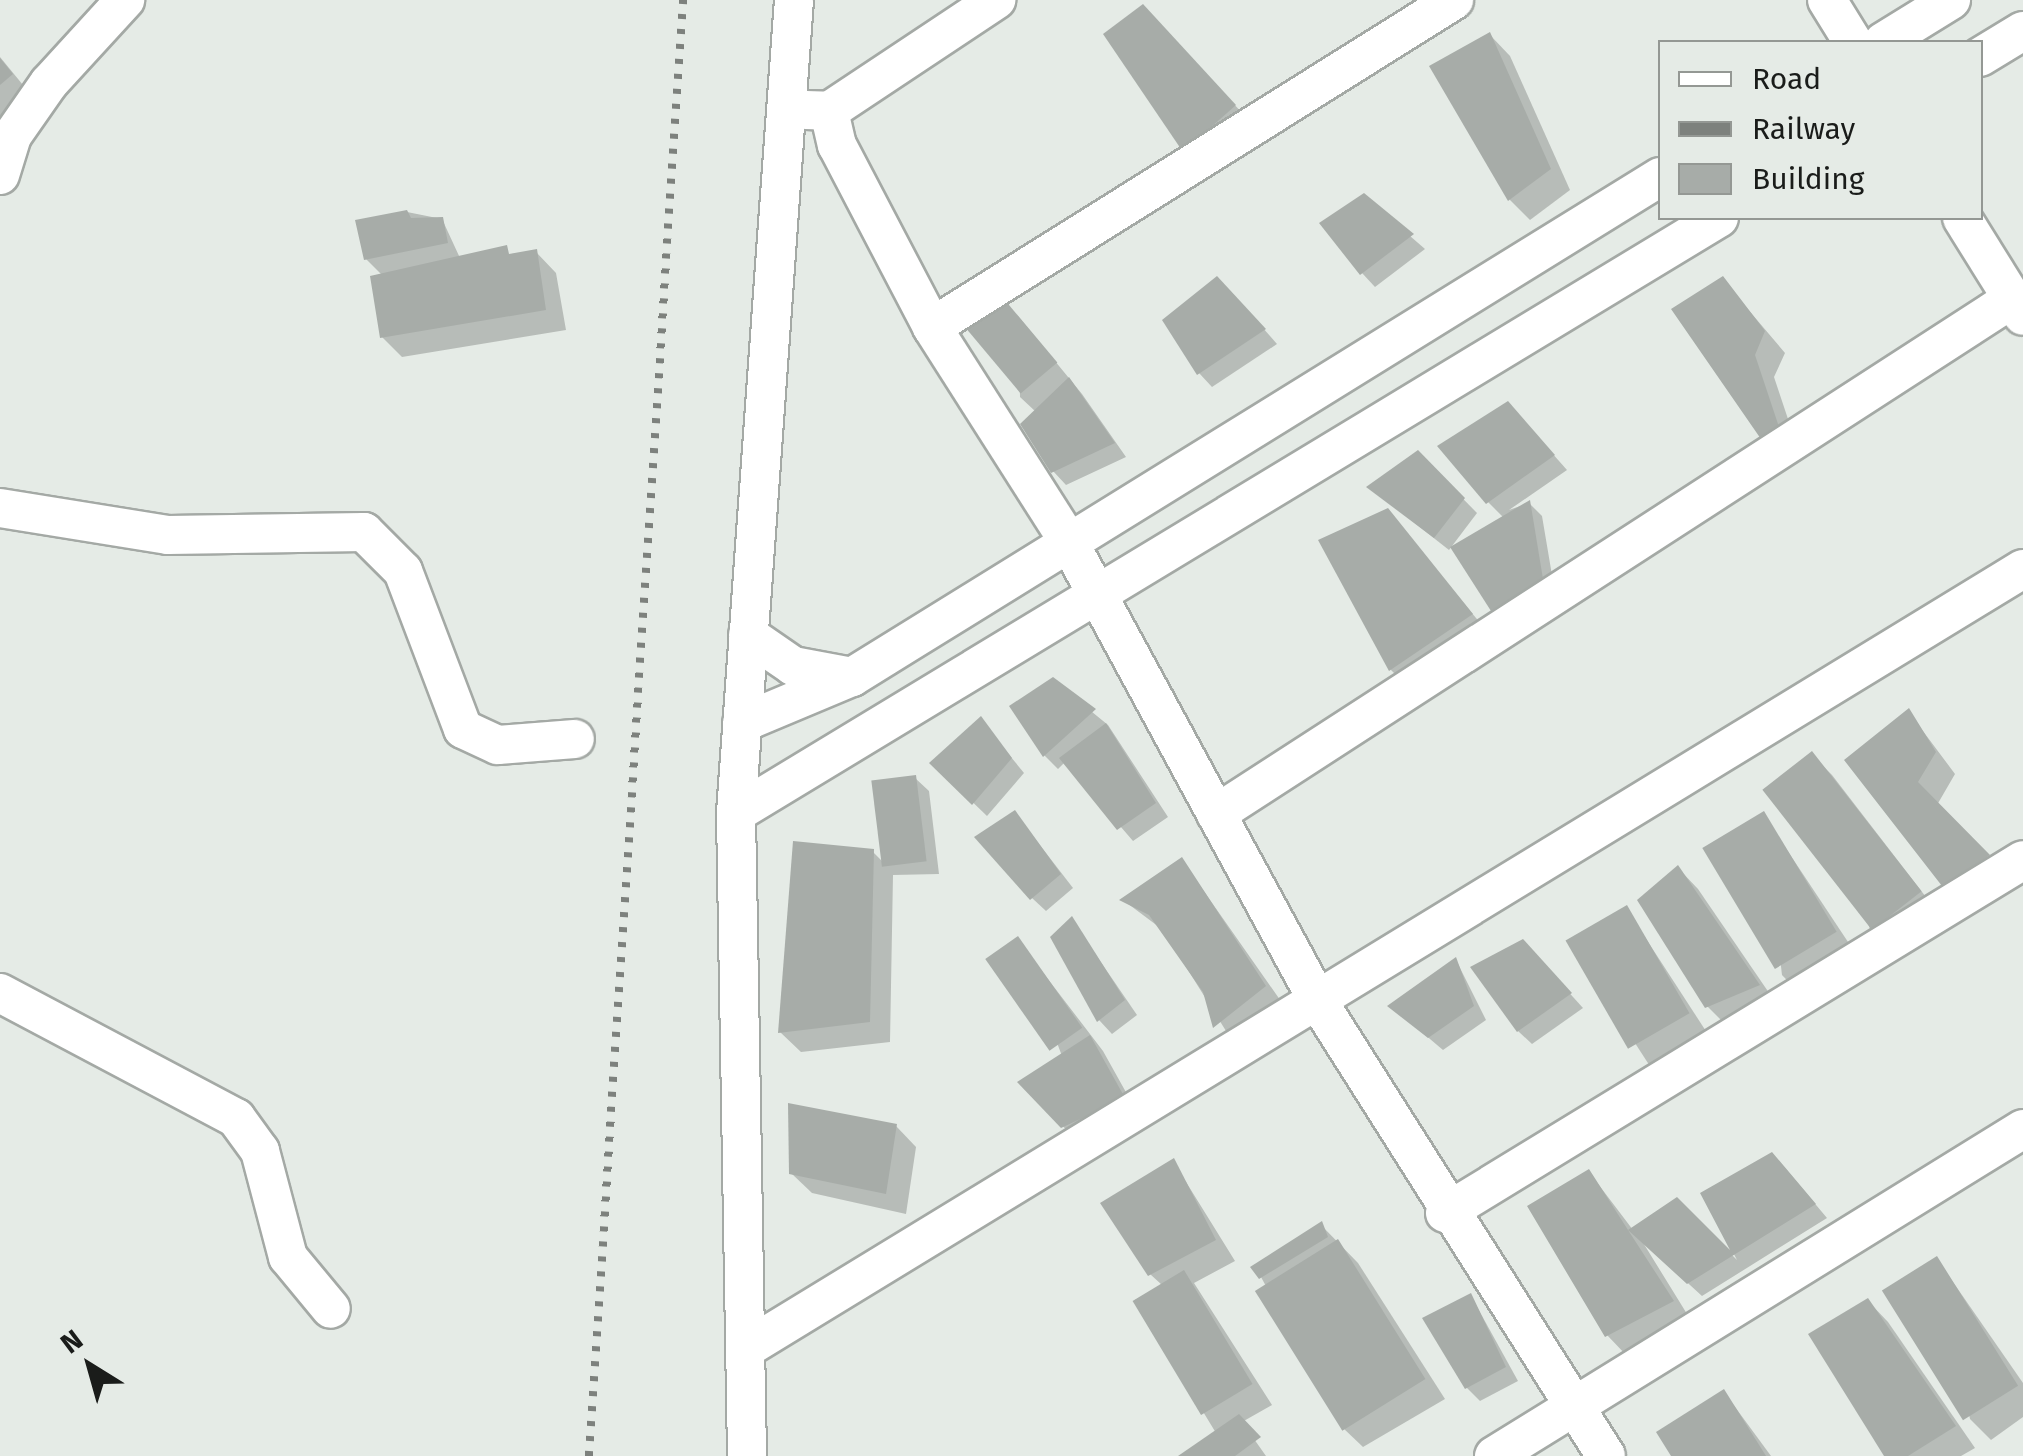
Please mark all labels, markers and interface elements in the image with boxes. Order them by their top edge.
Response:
legend [1658,40,1983,220]
text: Road [1752,61,1821,97]
text: Railway [1752,111,1855,147]
text: Building [1752,161,1864,197]
north arrow [40,1316,140,1416]
text: N [54,1323,89,1360]

